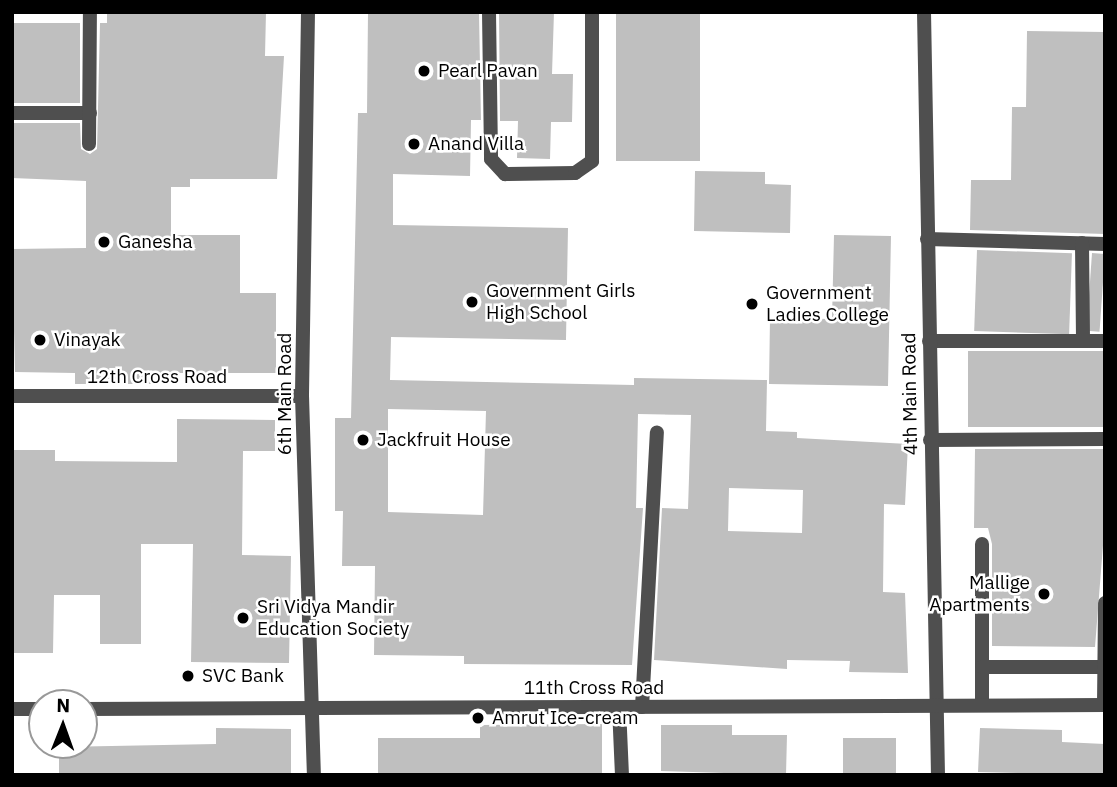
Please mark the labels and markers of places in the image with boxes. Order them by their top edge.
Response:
place label: Pearl Pavan [438,60,538,82]
marker: Pearl Pavan [416,63,432,79]
place label: Anand Villa [428,133,524,155]
marker: Anand Villa [406,136,422,152]
place label: Ganesha [118,231,193,253]
marker: Ganesha [96,234,112,250]
place label: Government Girls High School [486,280,635,324]
place label: Government Ladies College [766,282,889,326]
marker: Government Girls High School [464,294,480,310]
marker: Government Ladies College [744,296,760,312]
place label: Vinayak [54,329,121,351]
marker: Vinayak [32,332,48,348]
place label: Jackfruit House [377,429,511,451]
marker: Jackfruit House [355,432,371,448]
place label: Mallige Apartments [929,572,1030,616]
marker: Mallige Apartments [1036,586,1052,602]
place label: Sri Vidya Mandir Education Society [257,596,409,640]
marker: Sri Vidya Mandir Education Society [235,610,251,626]
place label: SVC Bank [202,665,284,687]
marker: SVC Bank [180,668,196,684]
place label: Amrut Ice-cream [492,707,639,729]
marker: Amrut Ice-cream [470,710,486,726]

